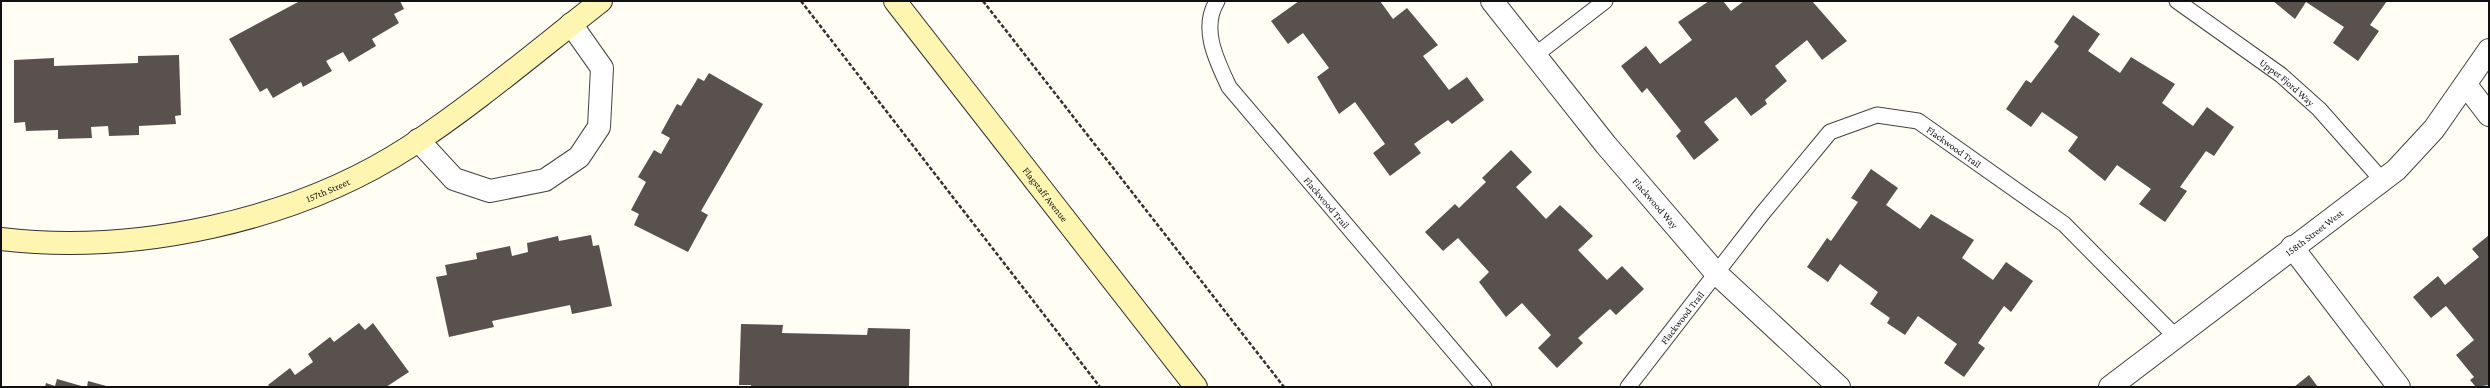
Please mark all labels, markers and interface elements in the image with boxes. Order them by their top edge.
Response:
street label: Upper Fjord Way [2258,56,2317,108]
street label: Flackwood Trail [1925,124,1984,170]
street label: Flagstaff Avenue [1021,165,1071,224]
street label: Flackwood Trail [1302,174,1352,230]
street label: 157th Street [304,175,352,204]
street label: Flackwood Way [1631,175,1681,231]
street label: 158th Street West [2283,206,2346,258]
street label: Flackwood Trail [1658,288,1706,346]

